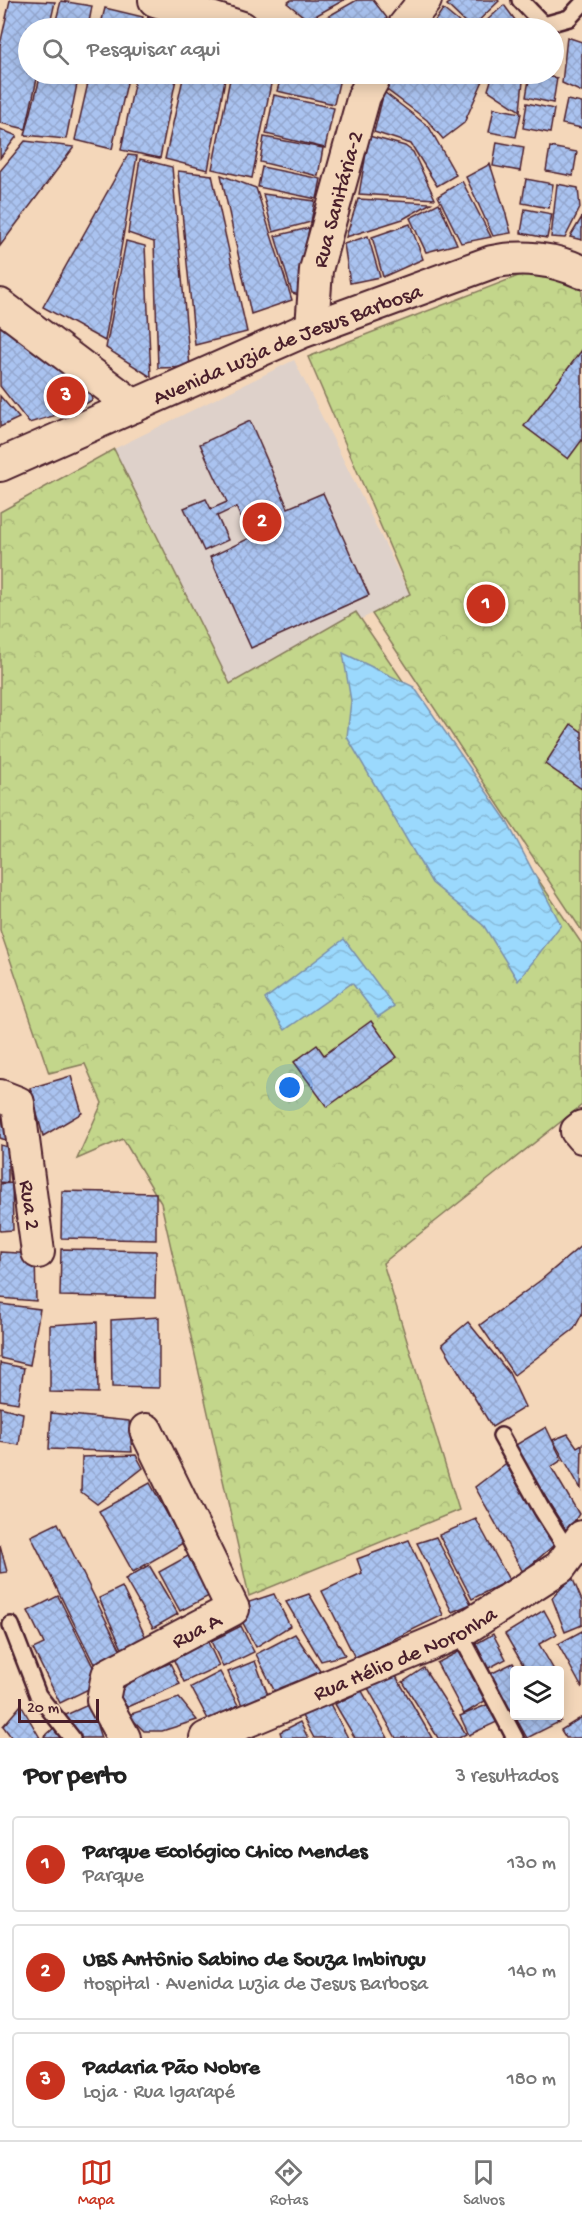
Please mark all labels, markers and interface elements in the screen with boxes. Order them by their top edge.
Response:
search box [18,18,564,84]
icon: search [39,35,72,68]
text: Pesquisar aqui [87,38,221,64]
street label: Rua Sanitária-2 [308,128,371,271]
street label: Avenida Luzia de Jesus Barbosa [150,279,427,413]
pin: 3 [46,374,86,418]
pin: 2 [242,500,282,544]
pin: 1 [466,582,506,626]
your location [275,1073,304,1102]
street label: Rua 2 [11,1179,44,1232]
street label: Rua Hélio de Noronha [310,1602,503,1709]
street label: Rua A [168,1608,228,1656]
map controls [510,1666,564,1720]
button: layers [510,1666,564,1720]
scale bar [18,1696,99,1724]
text: 20 m [27,1700,59,1719]
text: Por perto [24,1762,127,1793]
text: 3 resultados [456,1766,558,1789]
text: Parque Ecológico Chico Mendes [83,1840,367,1866]
text: 1 [41,1853,50,1876]
text: 130 m [507,1853,556,1876]
text: Parque [83,1866,144,1889]
text: UBS Antônio Sabino de Souza Imbiruçu [83,1948,426,1974]
text: 2 [41,1961,50,1984]
text: 140 m [508,1961,556,1984]
text: Hospital · Avenida Luzia de Jesus Barbosa [83,1974,428,1997]
text: Padaria Pão Nobre [83,2056,260,2082]
text: 3 [40,2069,51,2092]
text: 180 m [507,2069,556,2092]
text: Loja · Rua Igarapé [83,2082,235,2105]
tab: Mapa [78,2156,114,2211]
tab: Rotas [270,2156,308,2211]
tab: Salvos [463,2156,504,2211]

